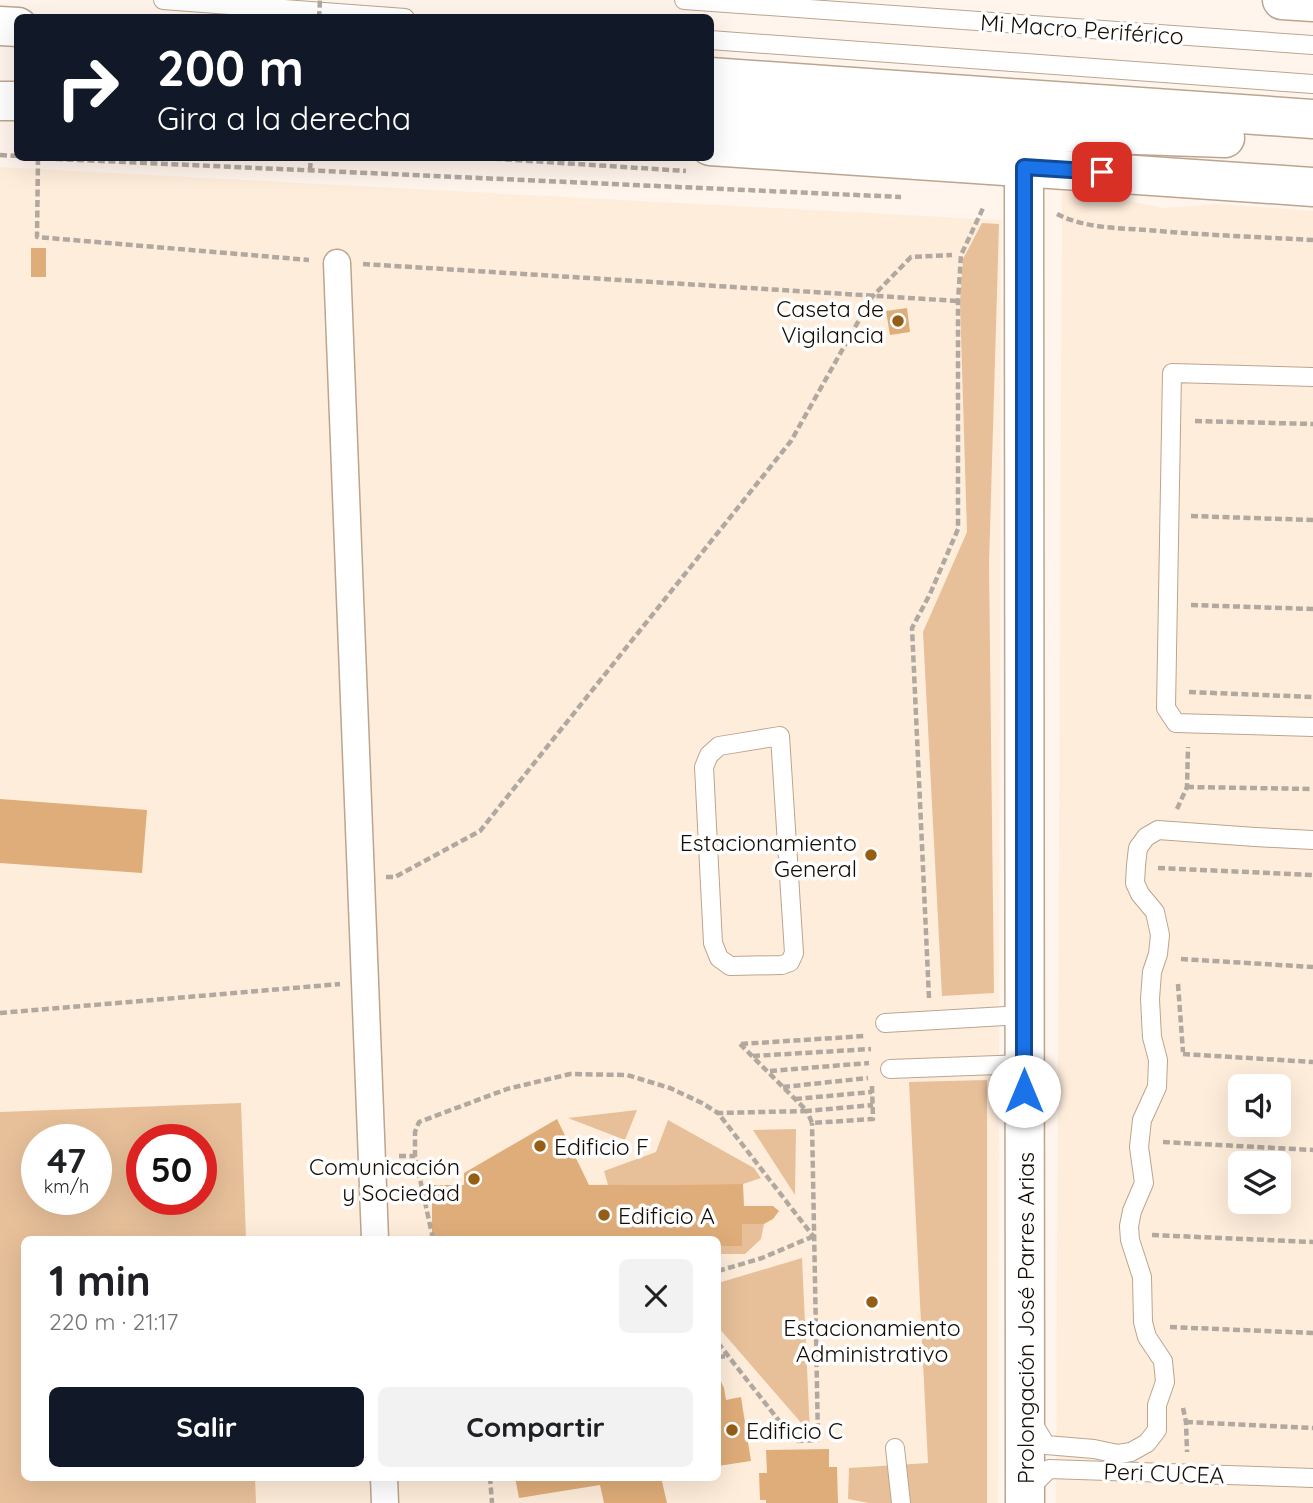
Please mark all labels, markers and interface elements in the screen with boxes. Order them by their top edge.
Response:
street label: Mi Macro Periférico [979,7,1185,51]
text: 200 m [157,37,304,98]
icon: right [42,42,133,133]
text: Gira a la derecha [157,98,411,138]
pin [1072,142,1132,202]
icon: arrive [1083,153,1121,191]
place label: Caseta de Vigilancia [776,294,884,349]
marker: Caseta de Vigilancia [890,313,906,329]
place label: Estacionamiento General [680,828,857,883]
marker: Estacionamiento General [863,847,879,863]
position arrow [987,1054,1061,1128]
map controls [1228,1074,1291,1214]
button: sound [1228,1074,1291,1137]
speed limit sign: 50 [126,1124,217,1215]
place label: Edificio F [554,1132,649,1161]
text: 47 [47,1138,86,1182]
marker: Edificio F [532,1138,548,1154]
button: layers [1228,1151,1291,1214]
place label: Comunicación y Sociedad [309,1152,460,1207]
street label: Prolongación José Parres Arias [1011,1152,1040,1484]
marker: Comunicación y Sociedad [466,1171,482,1187]
text: km/h [44,1175,89,1198]
place label: Edificio A [618,1201,715,1230]
marker: Edificio A [596,1207,612,1223]
text: 1 min [49,1254,151,1307]
button: close [619,1259,693,1333]
marker: Estacionamiento Administrativo [864,1294,880,1310]
text: 220 m · 21:17 [49,1307,178,1336]
place label: Estacionamiento Administrativo [783,1313,961,1368]
button: Salir [49,1387,364,1467]
button: Compartir [378,1387,693,1467]
place label: Edificio C [746,1416,843,1445]
marker: Edificio C [724,1422,740,1438]
street label: Peri CUCEA [1103,1456,1225,1490]

